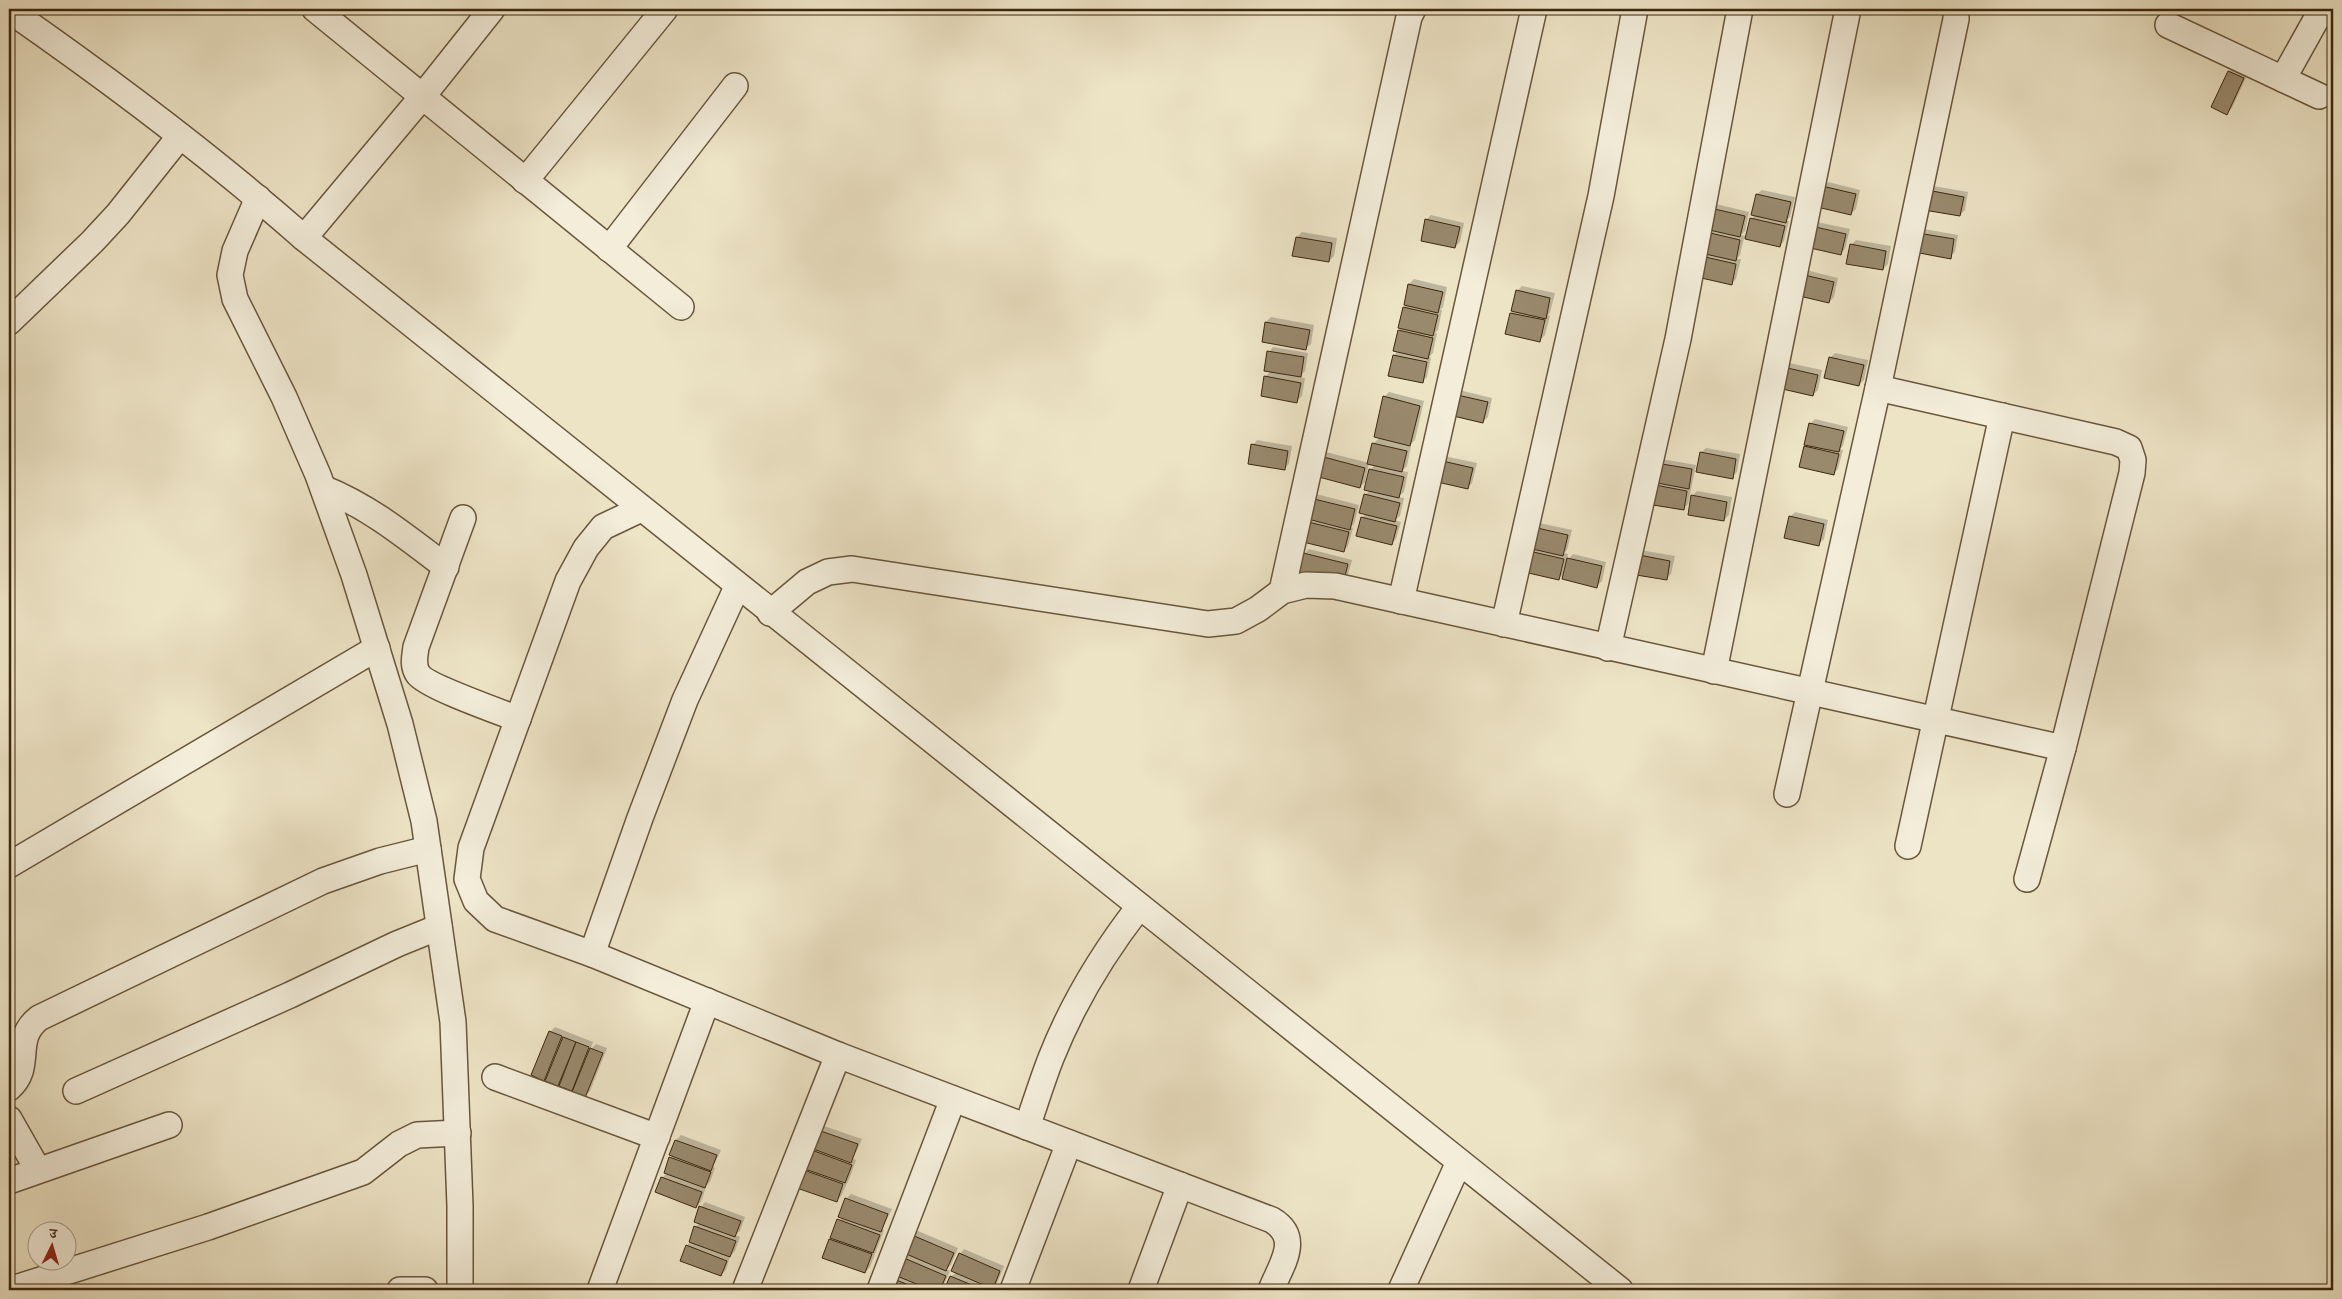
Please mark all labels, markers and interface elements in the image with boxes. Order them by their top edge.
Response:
north arrow [28,1222,78,1272]
text: उ [48,1225,58,1242]

